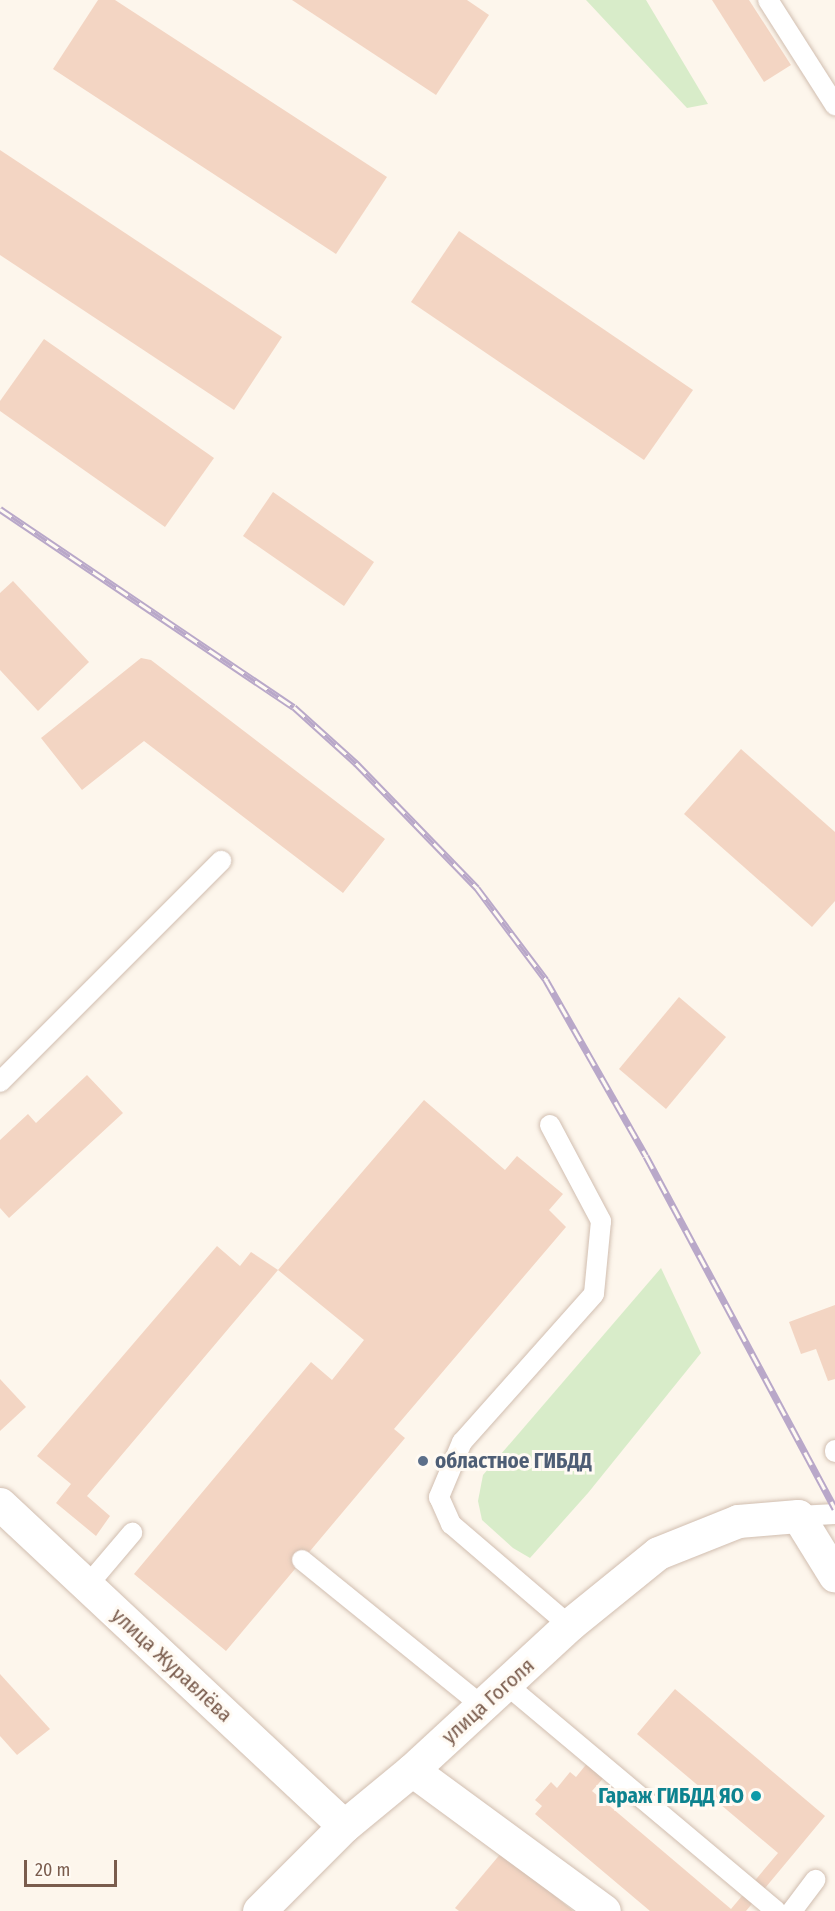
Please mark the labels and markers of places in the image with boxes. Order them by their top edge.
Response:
place label: областное ГИБДД [435,1448,592,1474]
marker: областное ГИБДД [416,1454,430,1468]
place label: Гараж ГИБДД ЯО [598,1783,744,1809]
marker: Гараж ГИБДД ЯО [749,1789,763,1803]

